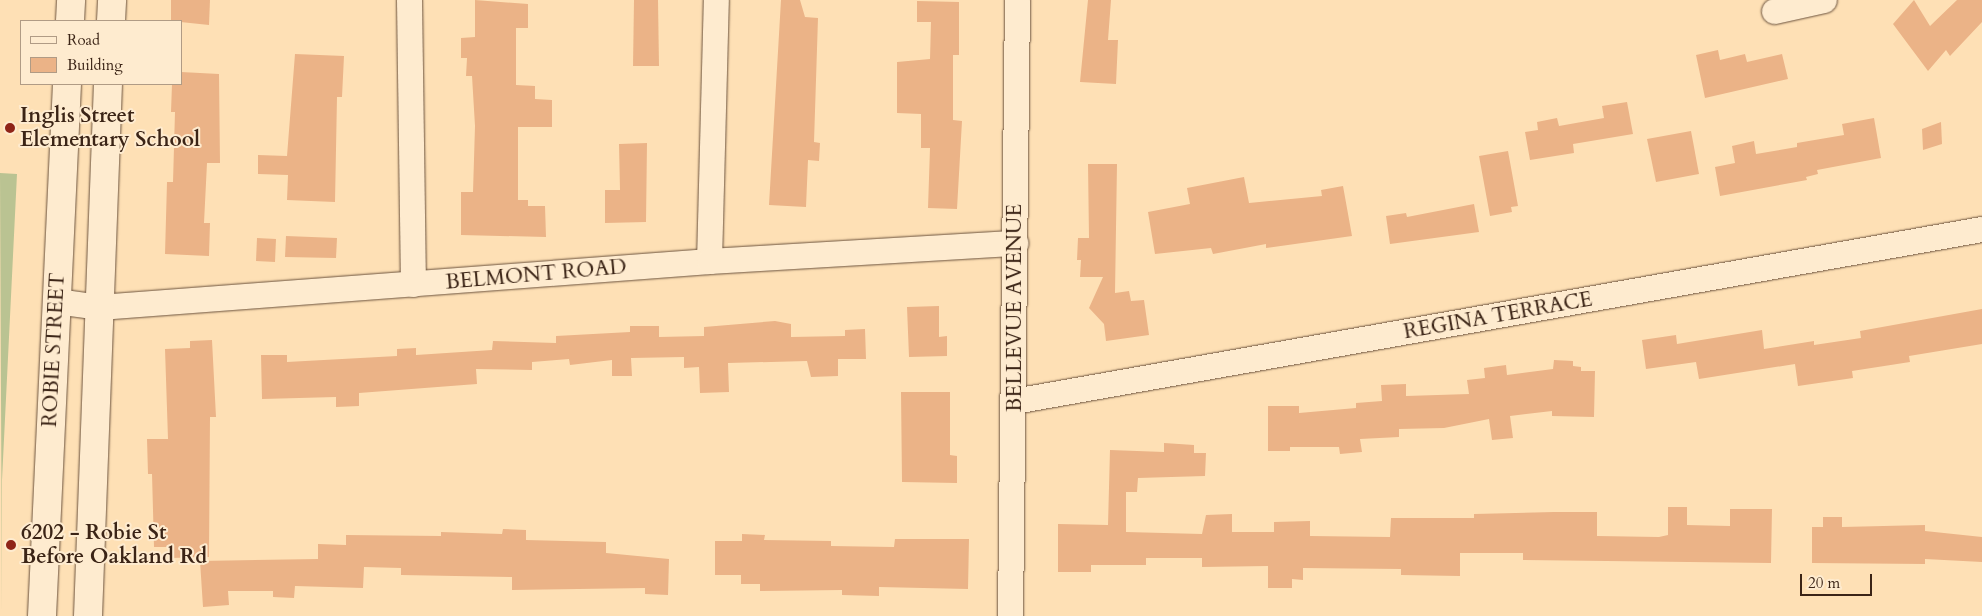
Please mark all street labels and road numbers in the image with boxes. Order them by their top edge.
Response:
street label: BELLEVUE AVENUE [1002,204,1028,412]
street label: BELMONT ROAD [444,255,628,295]
street label: ROBIE STREET [37,272,71,428]
street label: REGINA TERRACE [1402,287,1594,345]

